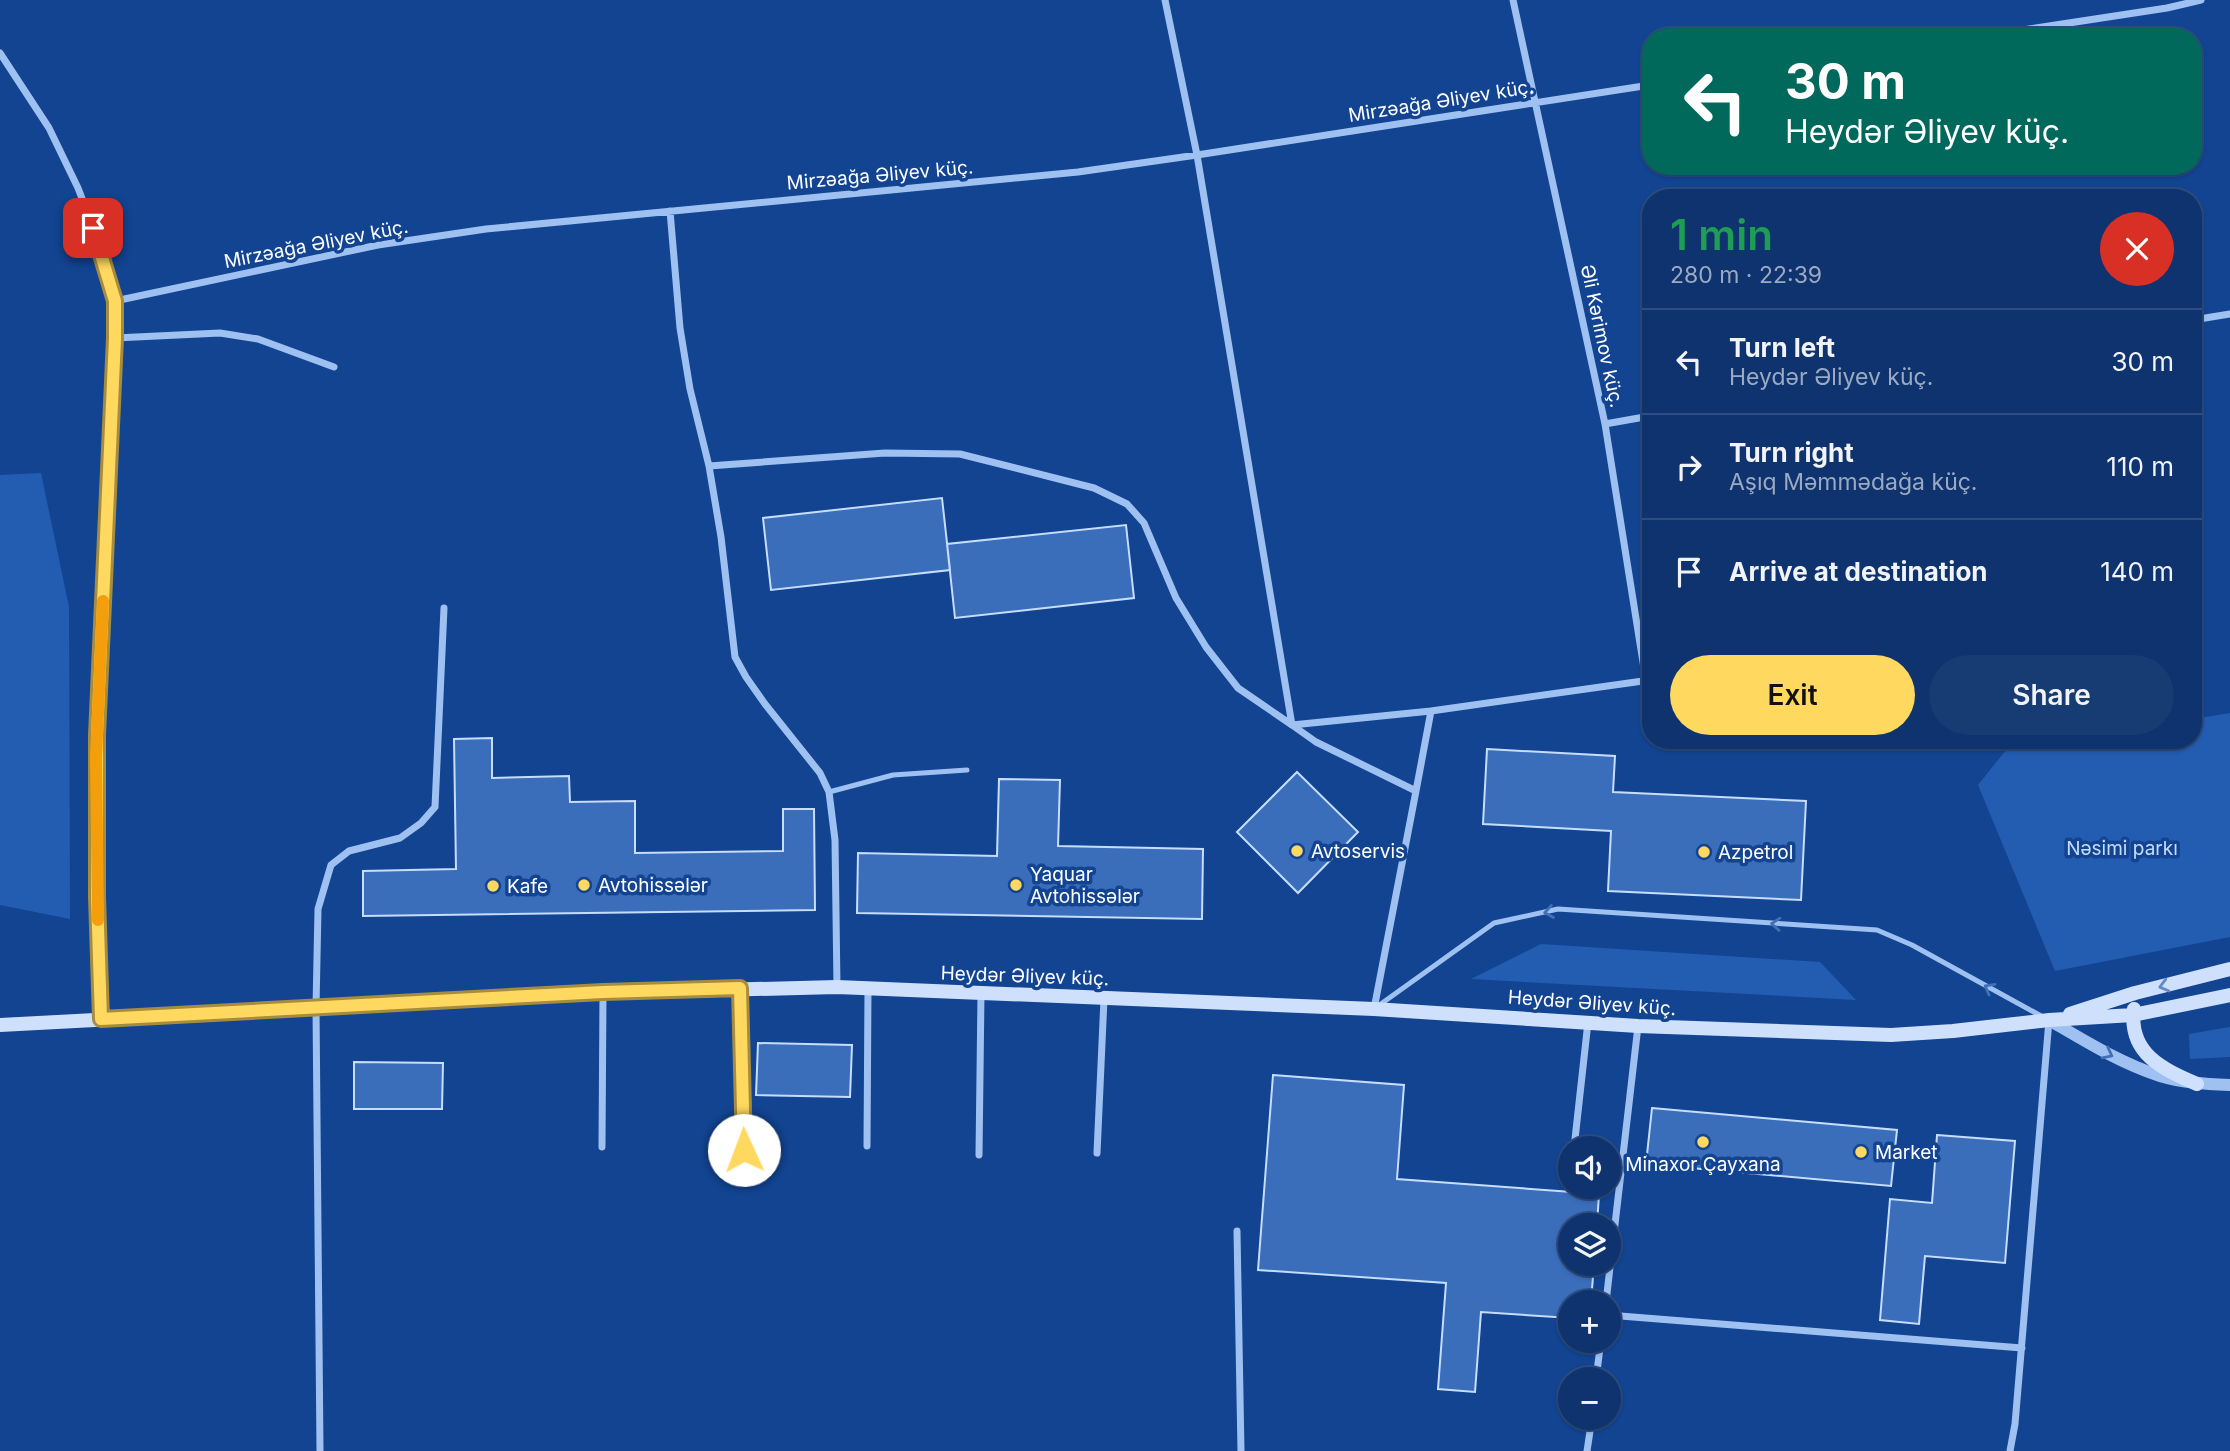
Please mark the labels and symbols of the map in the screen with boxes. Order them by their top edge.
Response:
street label: Mirzəağa Əliyev küç. [1347,75,1535,127]
street label: Mirzəağa Əliyev küç. [786,155,974,195]
pin [63,198,123,258]
street label: Mirzəağa Əliyev küç. [222,215,410,273]
street label: Əli Kərimov küç. [1576,262,1628,410]
park label: Nəsimi parkı [2066,837,2178,860]
place label: Avtoservis [1311,840,1405,863]
place label: Azpetrol [1718,841,1793,864]
marker: Avtoservis [1289,843,1305,859]
marker: Azpetrol [1696,844,1712,860]
place label: Yaquar Avtohissələr [1030,863,1140,908]
place label: Avtohissələr [598,874,708,897]
place label: Kafe [507,875,548,898]
marker: Avtohissələr [576,877,592,893]
marker: Yaquar Avtohissələr [1008,877,1024,893]
marker: Kafe [485,878,501,894]
one-way arrow [1543,904,1555,919]
one-way arrow [1770,916,1781,931]
street label: Heydər Əliyev küç. [940,962,1110,990]
one-way arrow [2158,978,2170,992]
one-way arrow [1984,982,1996,996]
street label: Heydər Əliyev küç. [1507,986,1677,1020]
one-way arrow [2101,1045,2113,1059]
position arrow [707,1113,781,1187]
marker: Minaxor Çayxana [1695,1134,1711,1150]
place label: Market [1875,1141,1938,1164]
marker: Market [1853,1144,1869,1160]
place label: Minaxor Çayxana [1625,1153,1781,1176]

